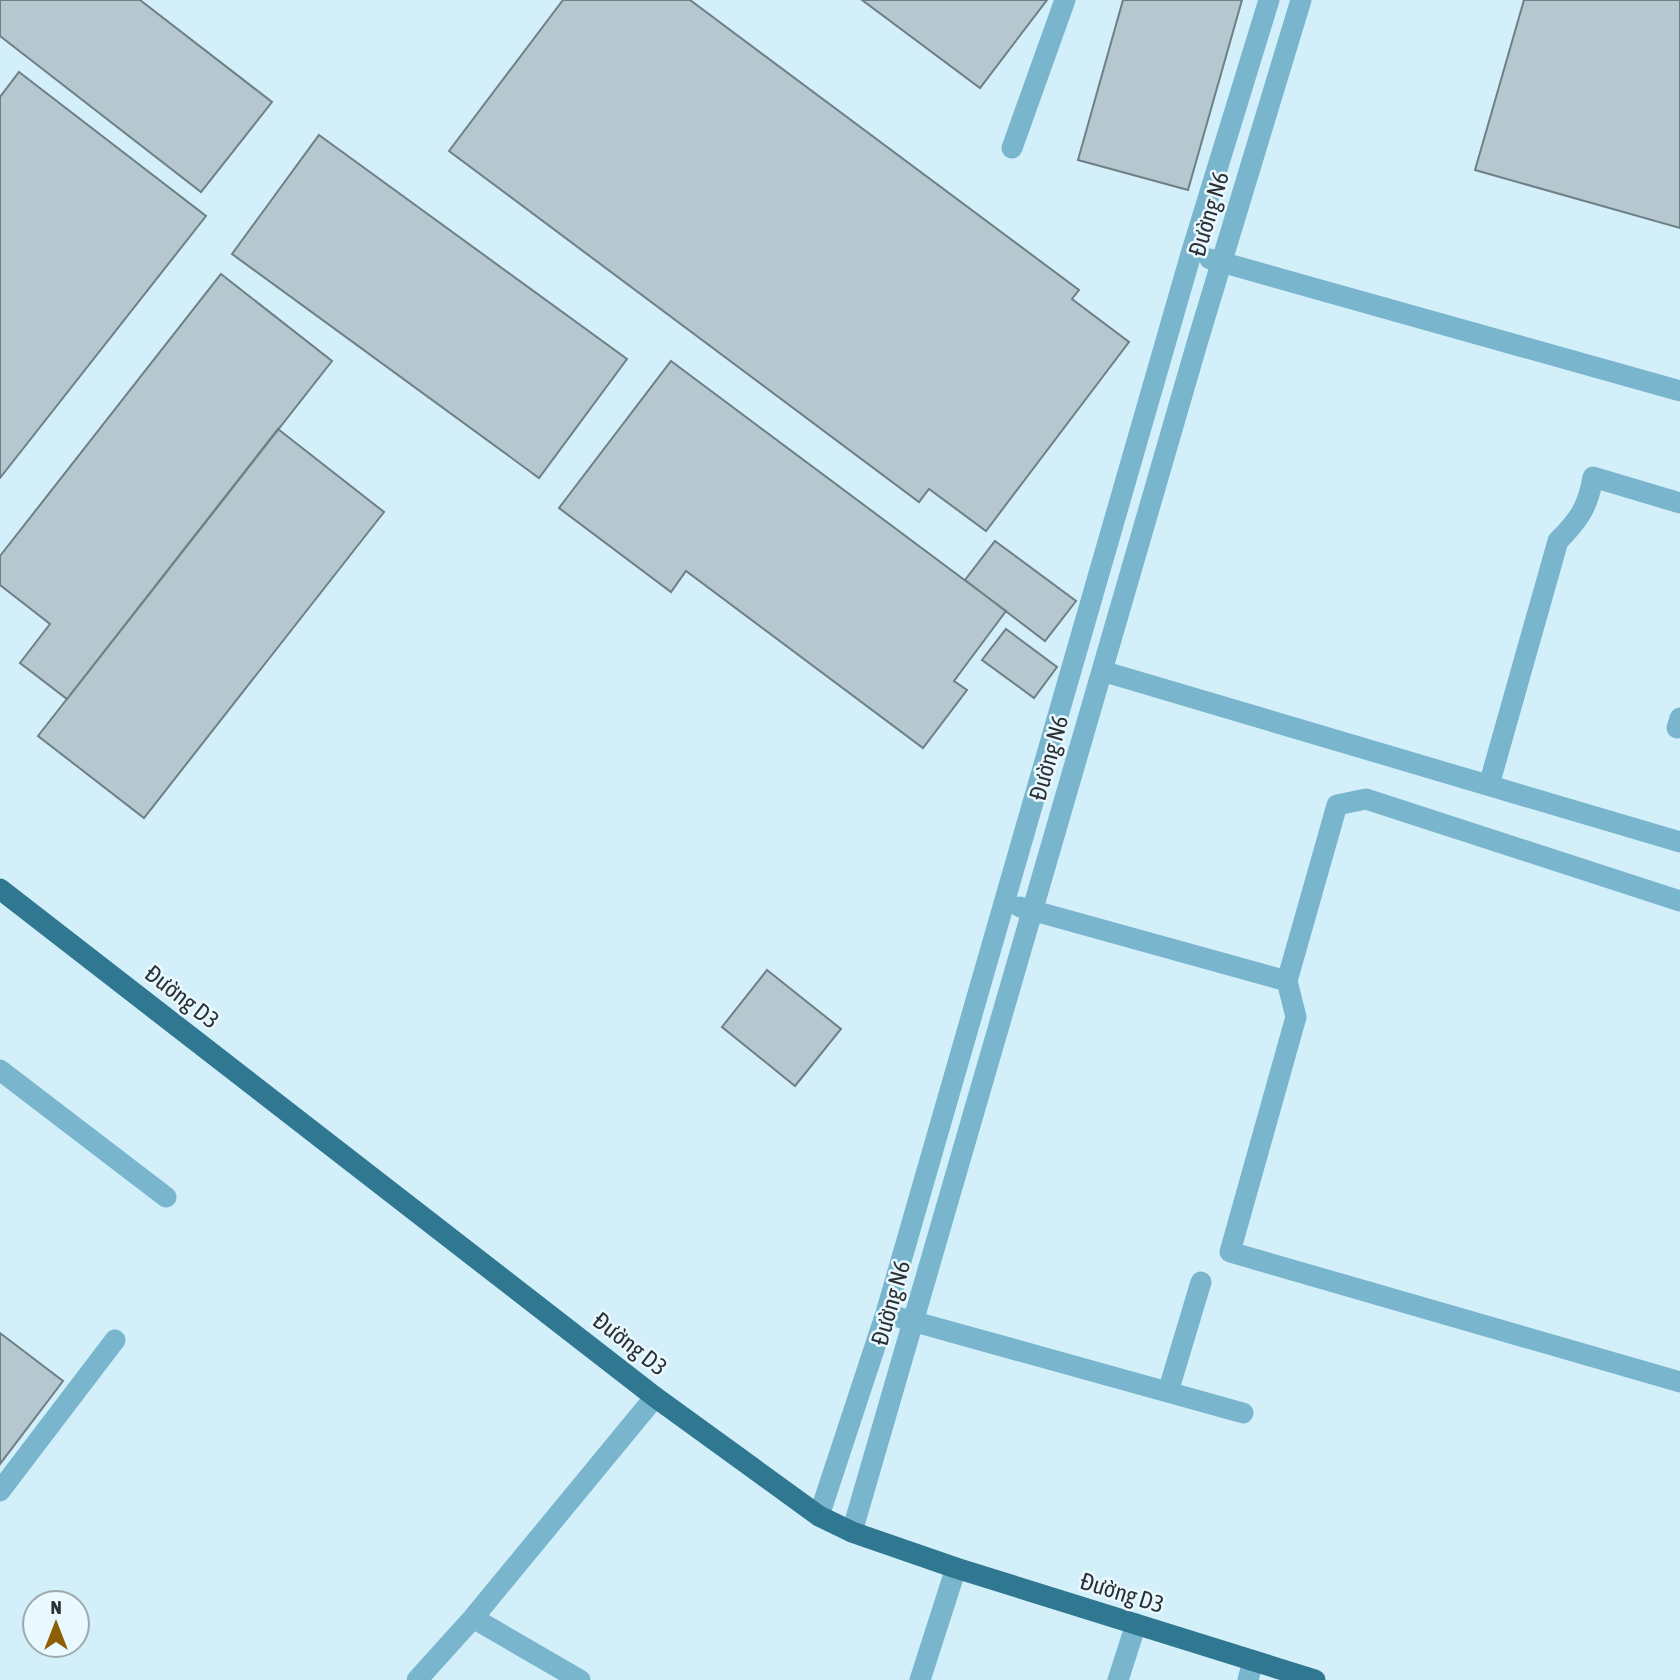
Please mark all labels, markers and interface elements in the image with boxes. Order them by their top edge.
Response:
street label: Đường N6 [1183,168,1234,259]
street label: Đường N6 [1024,712,1073,803]
street label: Đường D3 [140,959,225,1034]
street label: Đường N6 [866,1257,915,1348]
street label: Đường D3 [588,1306,673,1381]
street label: Đường D3 [1077,1567,1167,1618]
north arrow [21,1589,91,1659]
text: N [50,1596,62,1618]

